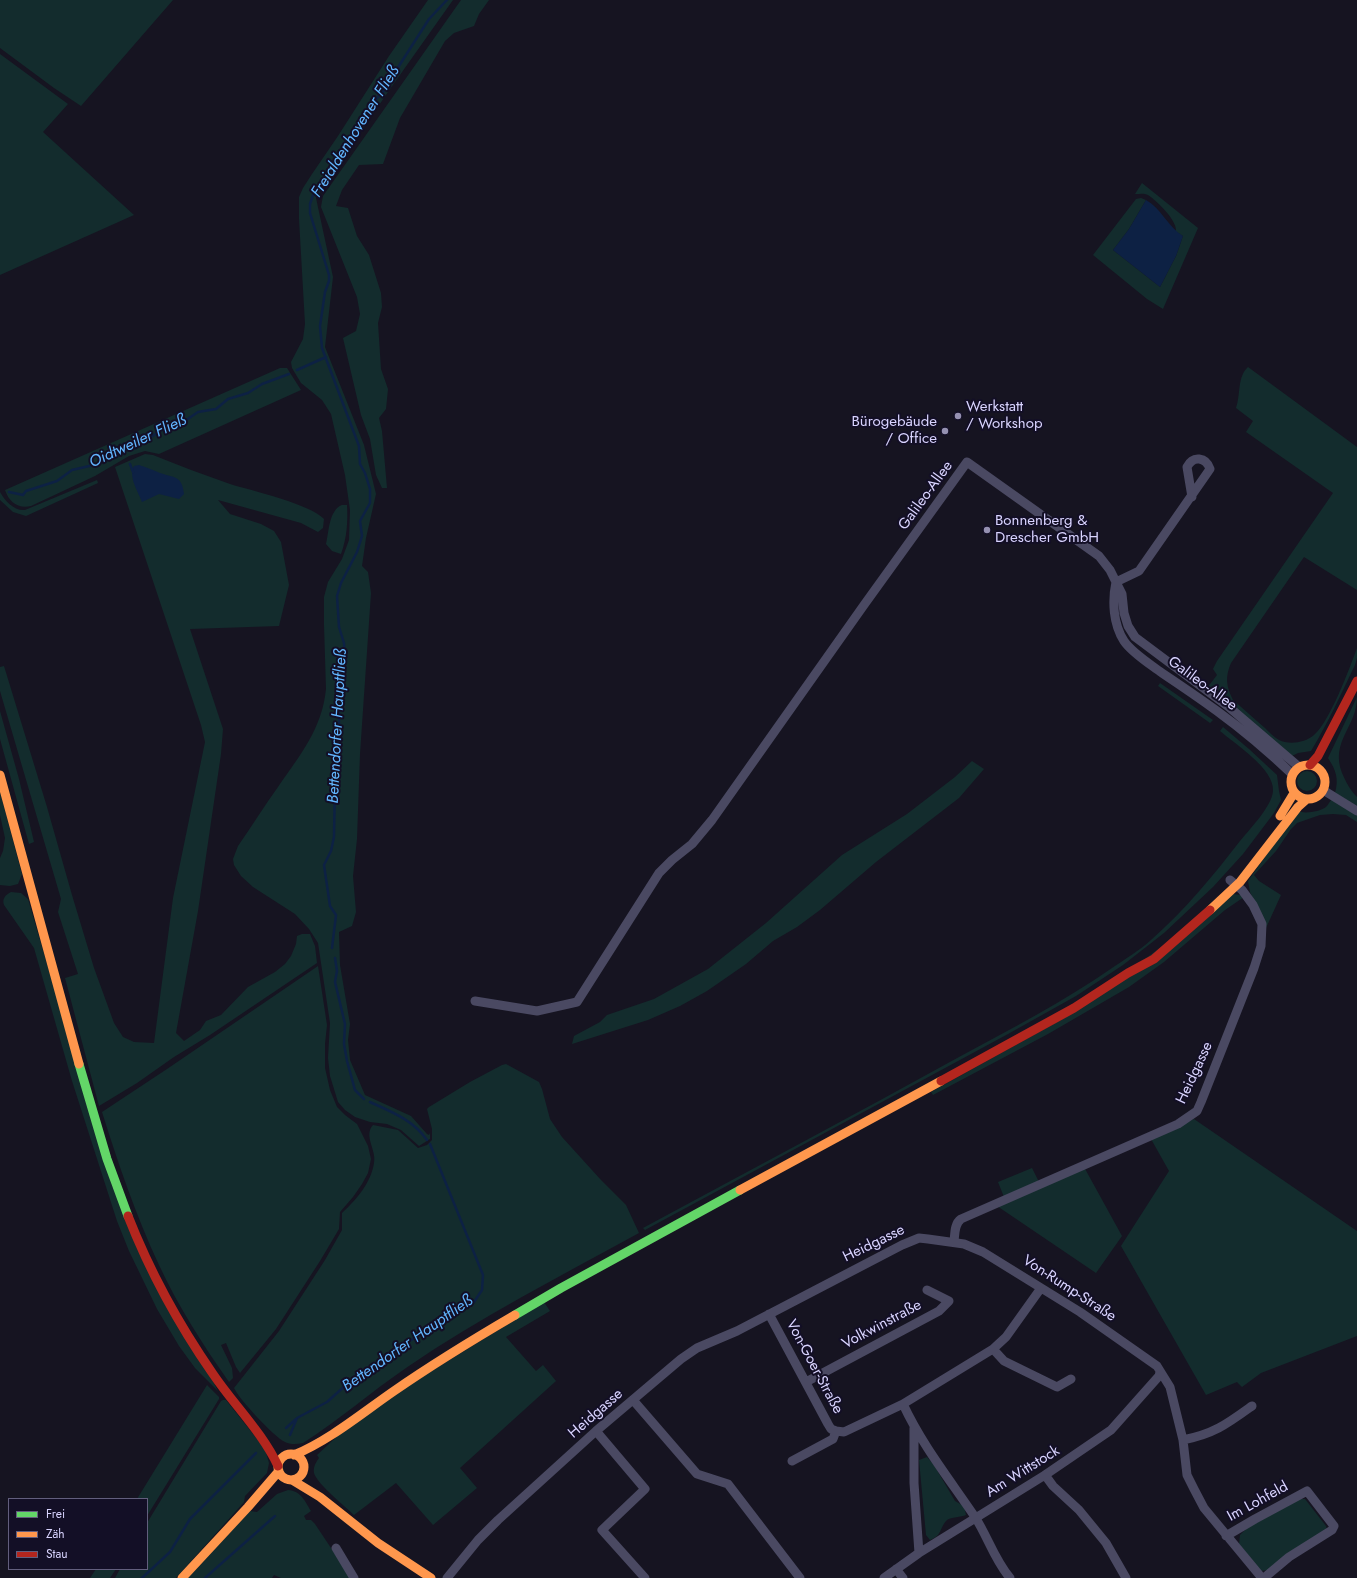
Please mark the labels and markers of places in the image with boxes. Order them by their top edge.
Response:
place label: Werkstatt / Workshop [966,398,1042,433]
marker: Werkstatt / Workshop [953,411,963,421]
place label: Bürogebäude / Office [851,413,937,448]
marker: Bürogebäude / Office [940,426,950,436]
place label: Bonnenberg & Drescher GmbH [995,512,1099,547]
marker: Bonnenberg & Drescher GmbH [982,525,992,535]

